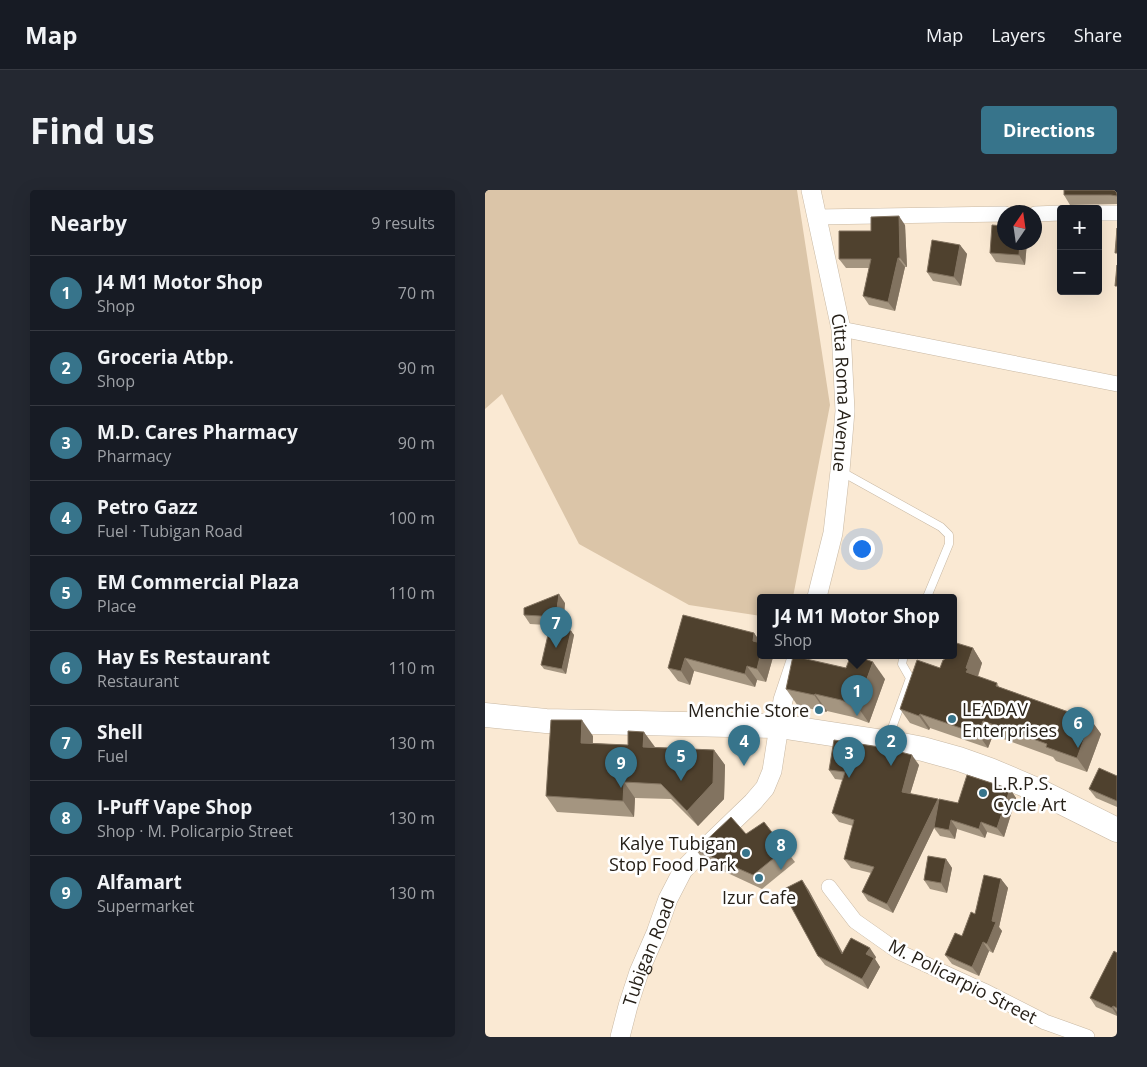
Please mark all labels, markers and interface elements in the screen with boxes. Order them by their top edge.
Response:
text: Map [25,18,77,51]
text: Map [926,23,963,47]
text: Layers [991,23,1046,47]
text: Share [1074,23,1122,47]
button: Directions [981,106,1117,154]
text: Find us [30,107,155,154]
north arrow [997,205,1042,250]
map controls [1057,205,1102,295]
button: + [1057,205,1102,250]
text: Nearby [50,209,127,237]
text: 9 results [371,212,435,234]
button: − [1057,250,1102,295]
text: J4 M1 Motor Shop [97,269,263,295]
text: 1 [61,282,71,304]
text: 70 m [398,282,435,304]
text: Shop [97,295,135,317]
street label: Citta Roma Avenue [826,311,857,473]
text: Groceria Atbp. [97,344,234,370]
text: 2 [61,357,71,379]
text: 90 m [398,357,435,379]
text: Shop [97,370,135,392]
text: M.D. Cares Pharmacy [97,419,298,445]
text: 3 [61,432,71,454]
text: 90 m [398,432,435,454]
text: Pharmacy [97,445,171,467]
text: Petro Gazz [97,494,198,520]
text: 4 [61,507,71,529]
text: 100 m [389,507,435,529]
text: Fuel · Tubigan Road [97,520,243,542]
your location [849,536,875,562]
text: EM Commercial Plaza [97,569,299,595]
text: 5 [61,582,71,604]
text: 110 m [389,582,435,604]
popup [757,594,957,659]
text: Place [97,595,136,617]
text: J4 M1 Motor Shop [774,603,940,629]
pin: 7 [540,607,572,648]
text: Shop [774,629,812,651]
text: Hay Es Restaurant [97,644,270,670]
text: 6 [61,657,71,679]
text: 110 m [389,657,435,679]
text: Restaurant [97,670,179,692]
pin: 1 [841,675,873,716]
place label: LEADAV Enterprises [962,697,1057,742]
place label: Menchie Store [688,698,809,722]
marker: Menchie Store [813,704,825,716]
pin: 6 [1062,707,1094,748]
marker: LEADAV Enterprises [946,713,958,725]
text: Shell [97,719,143,745]
pin: 4 [728,725,760,766]
pin: 2 [875,725,907,766]
text: 7 [61,732,71,754]
text: 130 m [389,732,435,754]
pin: 3 [833,737,865,778]
pin: 5 [665,740,697,781]
text: Fuel [97,745,128,767]
pin: 9 [605,747,637,788]
place label: L.R.P.S. Cycle Art [993,771,1066,816]
marker: L.R.P.S. Cycle Art [977,787,989,799]
text: I-Puff Vape Shop [97,794,252,820]
text: 8 [61,807,71,829]
text: 130 m [389,807,435,829]
text: Shop · M. Policarpio Street [97,820,293,842]
pin: 8 [765,829,797,870]
place label: Kalye Tubigan Stop Food Park [609,831,737,876]
marker: Kalye Tubigan Stop Food Park [740,847,752,859]
text: Alfamart [97,869,182,895]
marker: Izur Cafe [753,872,765,884]
text: 9 [61,882,71,904]
text: 130 m [389,882,435,904]
place label: Izur Cafe [722,885,796,909]
street label: Tubigan Road [617,894,680,1009]
text: Supermarket [97,895,194,917]
street label: M. Policarpio Street [885,933,1041,1029]

